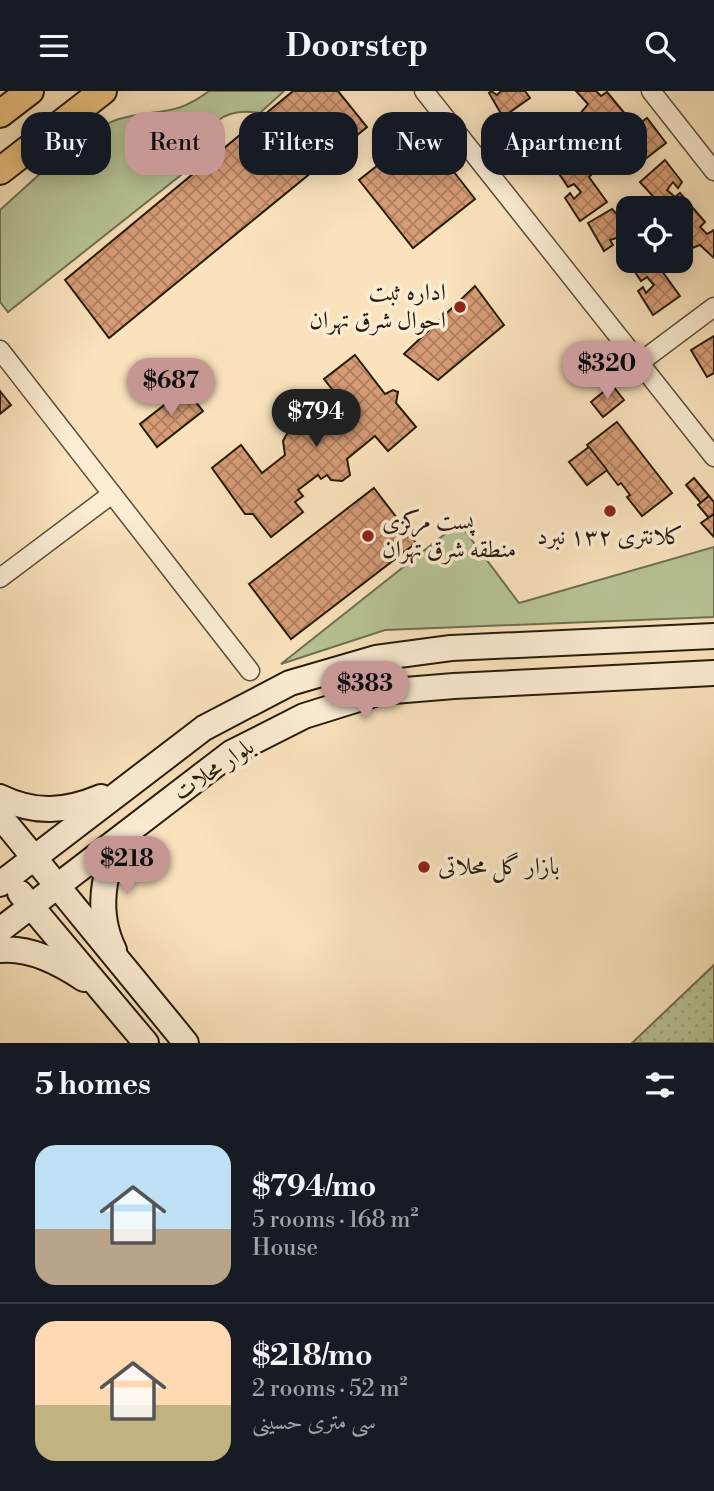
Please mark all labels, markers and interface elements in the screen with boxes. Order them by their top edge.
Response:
text: Doorstep [286,26,428,66]
icon: menu [35,27,73,65]
icon: search [641,27,679,65]
chip: Buy [21,112,111,175]
chip: Rent [125,112,225,175]
chip: Filters [239,112,358,175]
chip: New [372,112,467,175]
chip: Apartment [481,112,647,175]
map controls [616,196,693,273]
button: locate [616,196,693,273]
place label: اداره ثبت احوال شرق تهران [309,278,446,336]
marker: اداره ثبت احوال شرق تهران [452,299,468,315]
pin: $320 [566,341,648,401]
text: $320 [578,350,636,378]
pin: $687 [130,359,212,418]
text: $687 [143,367,199,395]
pin: $794 [275,389,357,449]
text: $794 [288,398,344,426]
marker: کلانتری ۱۳۲ نبرد [602,503,618,519]
place label: پست مرکزی منطقه شرق تهران [382,507,516,565]
place label: کلانتری ۱۳۲ نبرد [537,522,683,552]
marker: پست مرکزی منطقه شرق تهران [360,528,376,544]
pin: $383 [324,661,406,721]
text: $383 [337,670,393,698]
street label: بلوار محلات [168,732,260,808]
pin: $218 [86,837,168,896]
text: $218 [100,845,154,873]
place label: بازار گل محلاتی [438,851,560,883]
marker: بازار گل محلاتی [416,859,432,875]
text: 5 homes [35,1066,151,1104]
icon: filters [641,1066,679,1104]
text: $794/mo [252,1168,376,1206]
icon: home [91,1173,175,1257]
text: 5 rooms · 168 m² [252,1206,419,1234]
text: House [252,1234,318,1262]
text: $218/mo [252,1337,373,1375]
icon: home [91,1349,175,1433]
text: 2 rooms · 52 m² [252,1375,408,1403]
text: سی متری حسینی [252,1408,376,1436]

